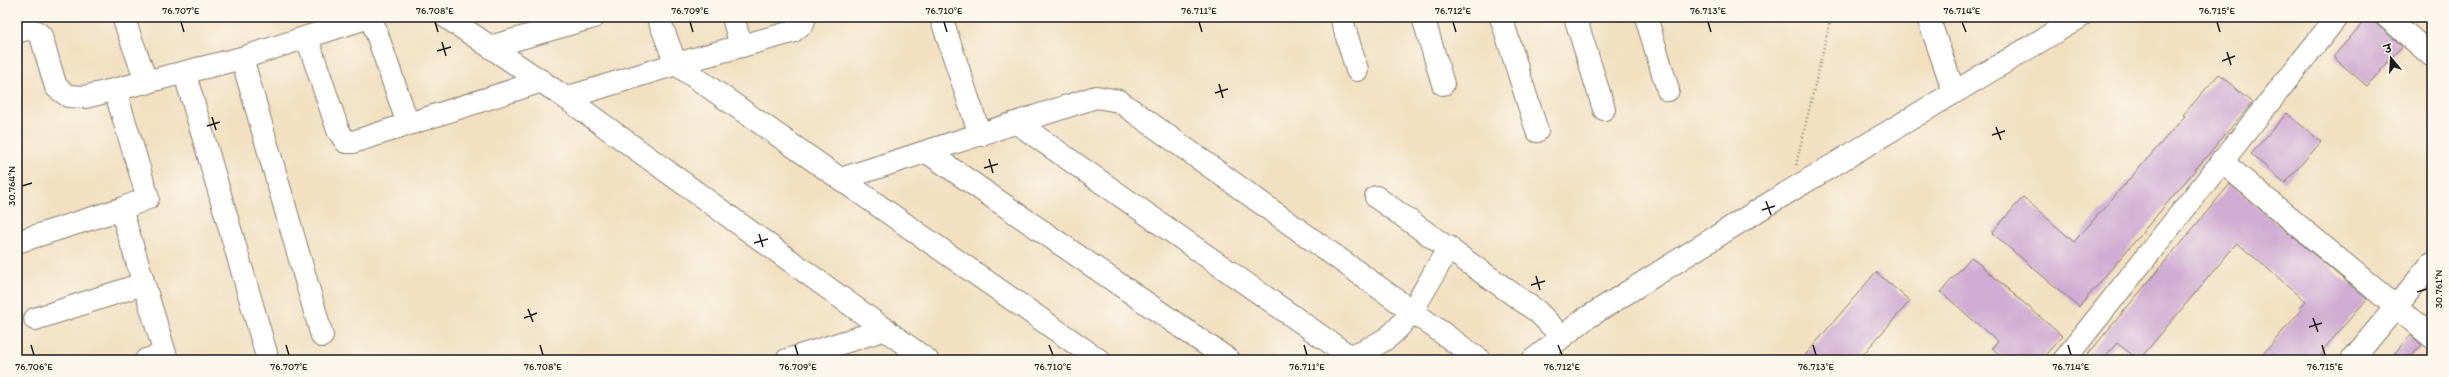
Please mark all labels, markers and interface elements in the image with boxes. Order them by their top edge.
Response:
text: 76.707°E [162,4,200,17]
text: 76.708°E [416,4,454,17]
text: 76.709°E [671,4,709,17]
text: 76.710°E [926,4,963,17]
text: 76.711°E [1181,4,1217,17]
text: 76.712°E [1435,4,1471,17]
text: 76.713°E [1690,4,1727,17]
text: 76.714°E [1944,4,1981,17]
text: 76.715°E [2199,4,2235,17]
north arrow [2371,38,2411,78]
text: उ [2382,41,2395,57]
text: 30.764°N [5,166,18,206]
text: 30.761°N [2432,269,2445,308]
text: 76.706°E [15,360,53,373]
text: 76.707°E [270,360,308,373]
text: 76.708°E [524,360,562,373]
text: 76.709°E [779,360,817,373]
text: 76.710°E [1035,360,1072,373]
text: 76.711°E [1289,360,1325,373]
text: 76.712°E [1544,360,1580,373]
text: 76.713°E [1798,360,1835,373]
text: 76.714°E [2053,360,2090,373]
text: 76.715°E [2307,360,2343,373]

